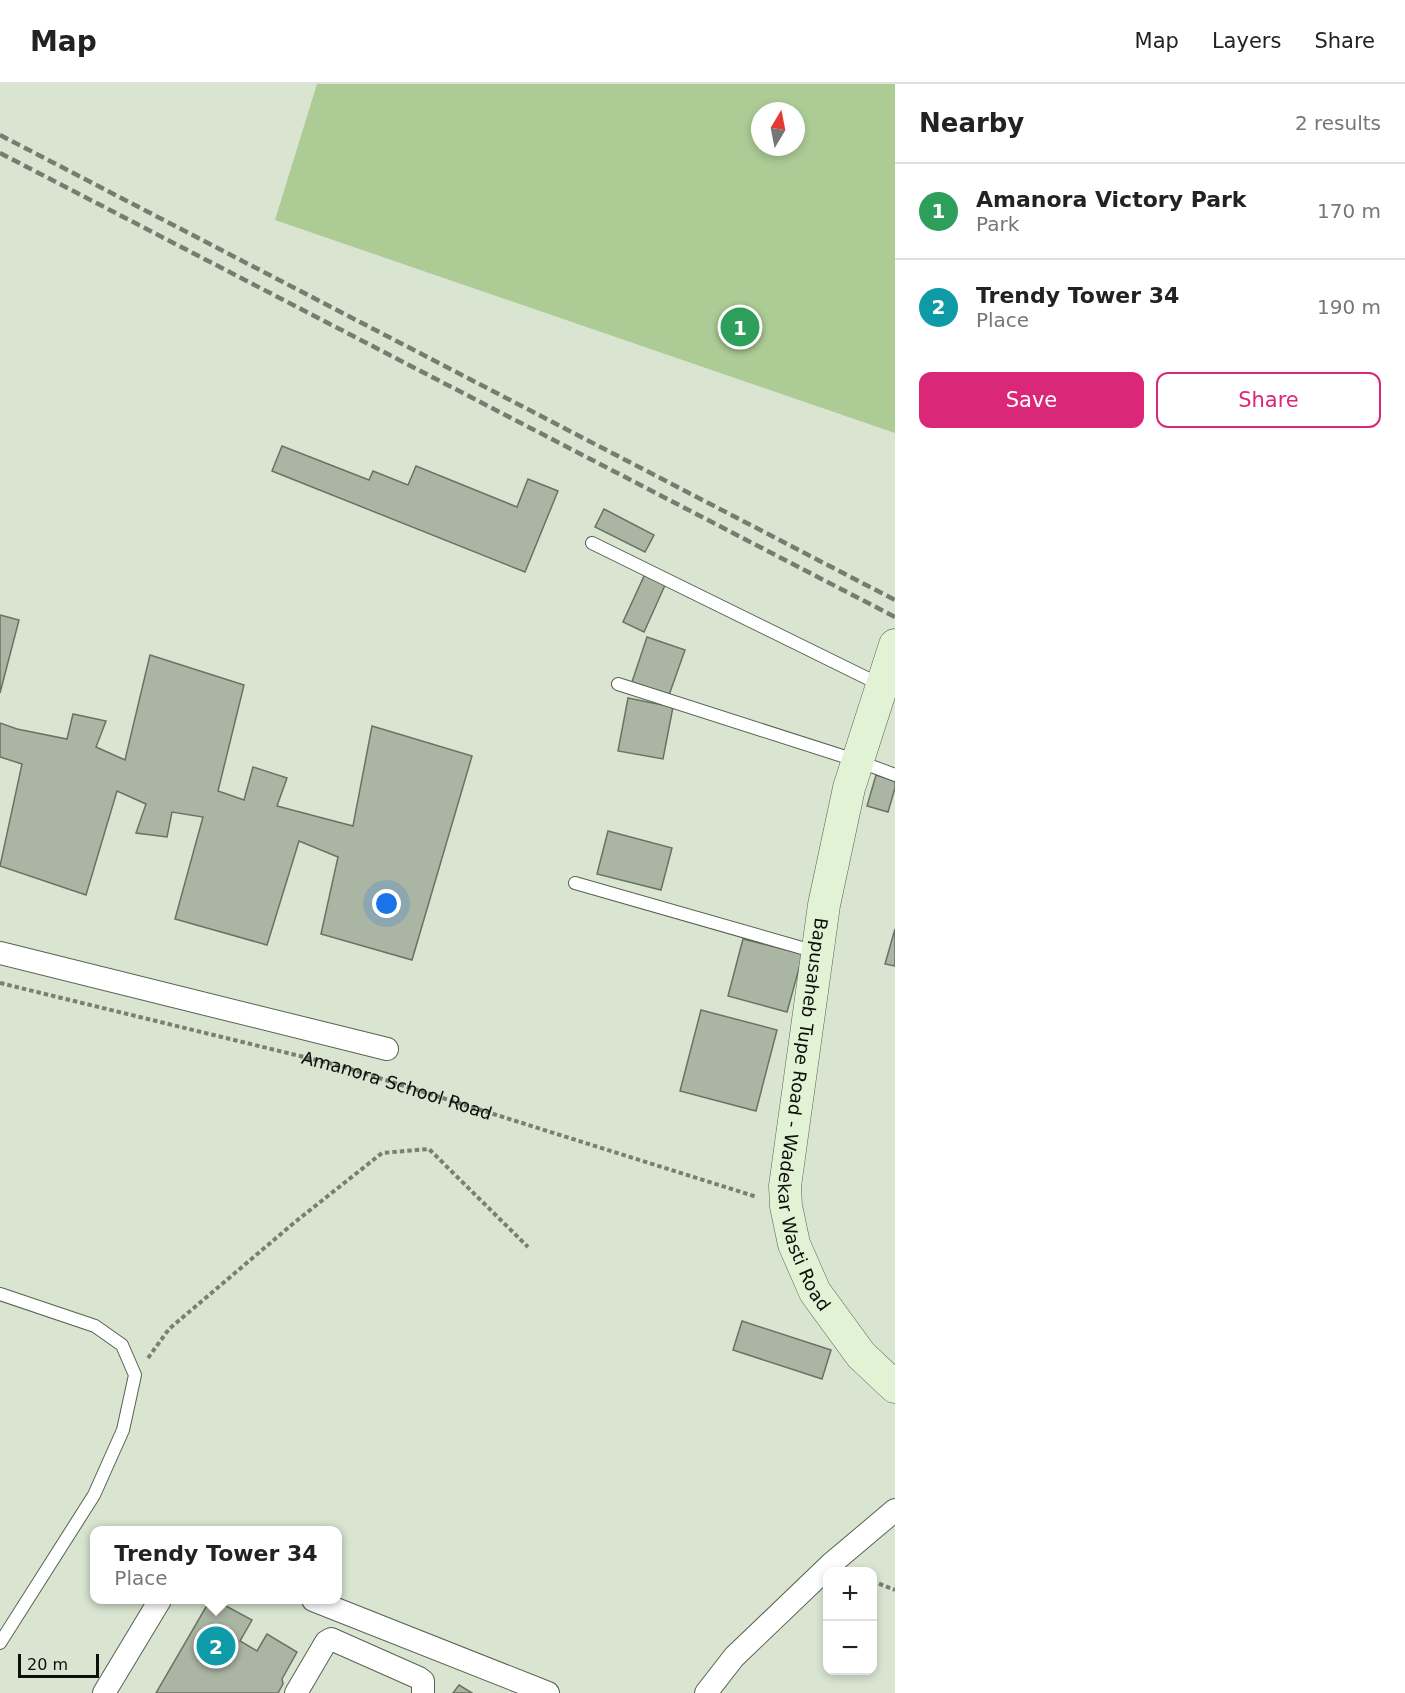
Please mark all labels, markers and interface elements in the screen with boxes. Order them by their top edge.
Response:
text: Map [30,25,97,58]
text: Map [1135,29,1179,53]
text: Layers [1212,29,1281,53]
text: Share [1314,29,1375,53]
north arrow [751,102,805,156]
text: Nearby [919,108,1024,138]
text: 2 results [1295,111,1381,135]
text: Amanora Victory Park [976,187,1247,212]
text: 1 [932,199,945,223]
text: 170 m [1317,199,1381,223]
text: Park [976,212,1019,236]
text: Trendy Tower 34 [976,283,1179,308]
text: 2 [932,295,945,319]
text: 190 m [1317,295,1381,319]
pin: 1 [720,304,760,350]
text: Place [976,308,1029,332]
button: Save [919,372,1144,428]
button: Share [1156,372,1381,428]
your location [372,889,401,918]
street label: Bapusaheb Tupe Road - Wadekar Wasti Road [814,912,842,1314]
text: Bapusaheb Tupe Road - Wadekar Wasti Road [774,917,835,1315]
street label: Amanora School Road [300,1046,495,1124]
popup [90,1526,342,1604]
text: Trendy Tower 34 [114,1541,318,1566]
text: Place [114,1566,168,1590]
map controls [823,1567,877,1675]
button: + [823,1567,877,1621]
button: − [823,1621,877,1675]
pin: 2 [196,1624,236,1668]
scale bar [18,1651,99,1678]
text: 20 m [27,1655,68,1674]

